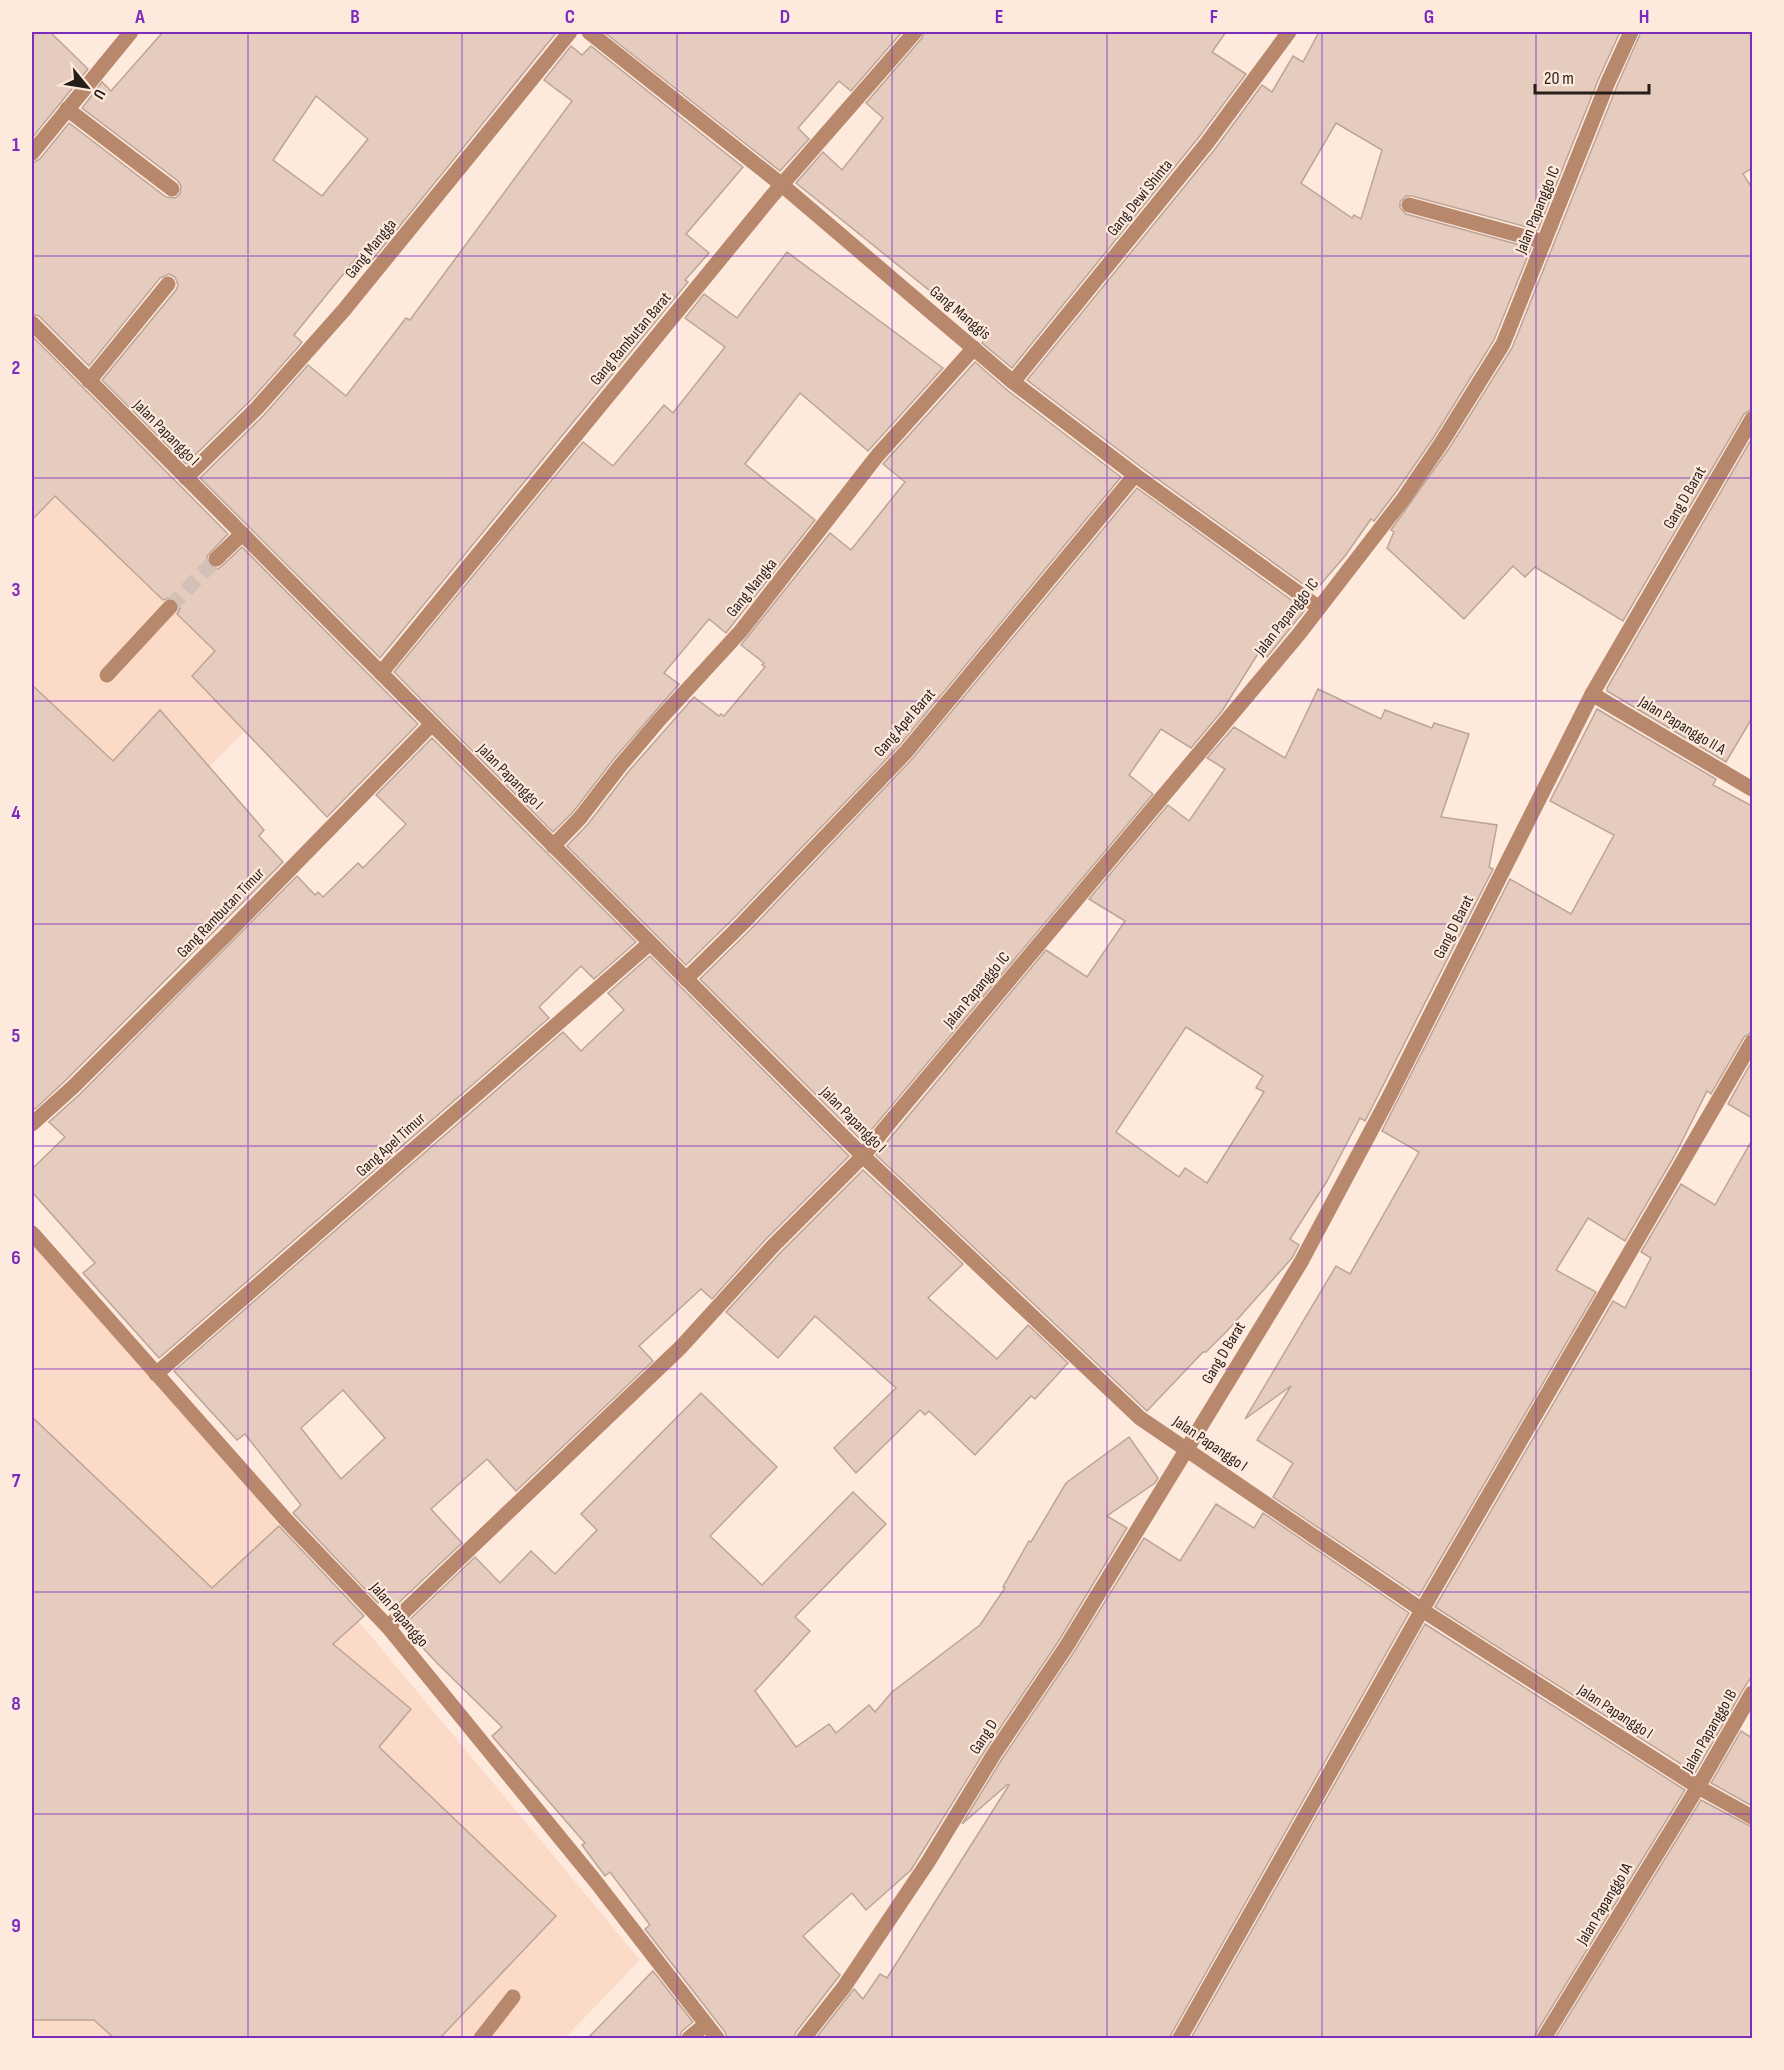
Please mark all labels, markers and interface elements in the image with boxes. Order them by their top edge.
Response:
text: A [134,5,145,29]
text: B [350,5,360,29]
text: C [565,5,575,29]
text: D [780,5,790,29]
text: E [995,5,1003,29]
text: F [1210,5,1218,29]
text: G [1424,5,1434,29]
text: H [1639,5,1649,29]
north arrow [57,57,117,117]
scale bar [1535,57,1649,95]
text: 20 m [1544,68,1574,89]
text: U [88,85,109,102]
text: 1 [12,133,20,157]
street label: Gang Dewi Shinta [1103,156,1177,240]
street label: Jalan Papanggo IC [1511,163,1564,258]
street label: Gang Mangga [341,215,401,283]
street label: Gang Manggis [926,282,995,344]
street label: Gang Rambutan Barat [586,288,676,389]
text: 2 [12,356,20,380]
street label: Jalan Papanggo I [128,395,203,470]
street label: Gang D Barat [1660,463,1711,533]
street label: Gang Nangka [723,555,781,621]
street label: Jalan Papanggo IC [1250,574,1323,660]
text: 3 [12,578,21,602]
street label: Gang Apel Barat [870,685,940,761]
street label: Jalan Papanggo II A [1634,692,1729,759]
street label: Jalan Papanggo I [472,739,547,814]
text: 4 [11,801,21,825]
street label: Gang Rambutan Timur [173,864,269,962]
street label: Gang D Barat [1430,892,1478,962]
street label: Jalan Papanggo IC [939,948,1014,1033]
text: 5 [12,1024,21,1048]
street label: Jalan Papanggo I [815,1082,890,1157]
street label: Gang Apel Timur [352,1109,430,1181]
text: 6 [11,1246,21,1270]
street label: Gang D Barat [1198,1318,1250,1387]
street label: Jalan Papanggo I [1168,1412,1251,1476]
text: 7 [12,1469,21,1493]
street label: Jalan Papanggo [365,1578,432,1651]
street label: Jalan Papanggo I [1573,1680,1656,1743]
street label: Jalan Papanggo IB [1678,1686,1741,1777]
text: 8 [11,1692,21,1716]
street label: Gang D [966,1716,1002,1758]
street label: Jalan Papanggo IA [1573,1859,1637,1949]
text: 9 [11,1914,21,1938]

